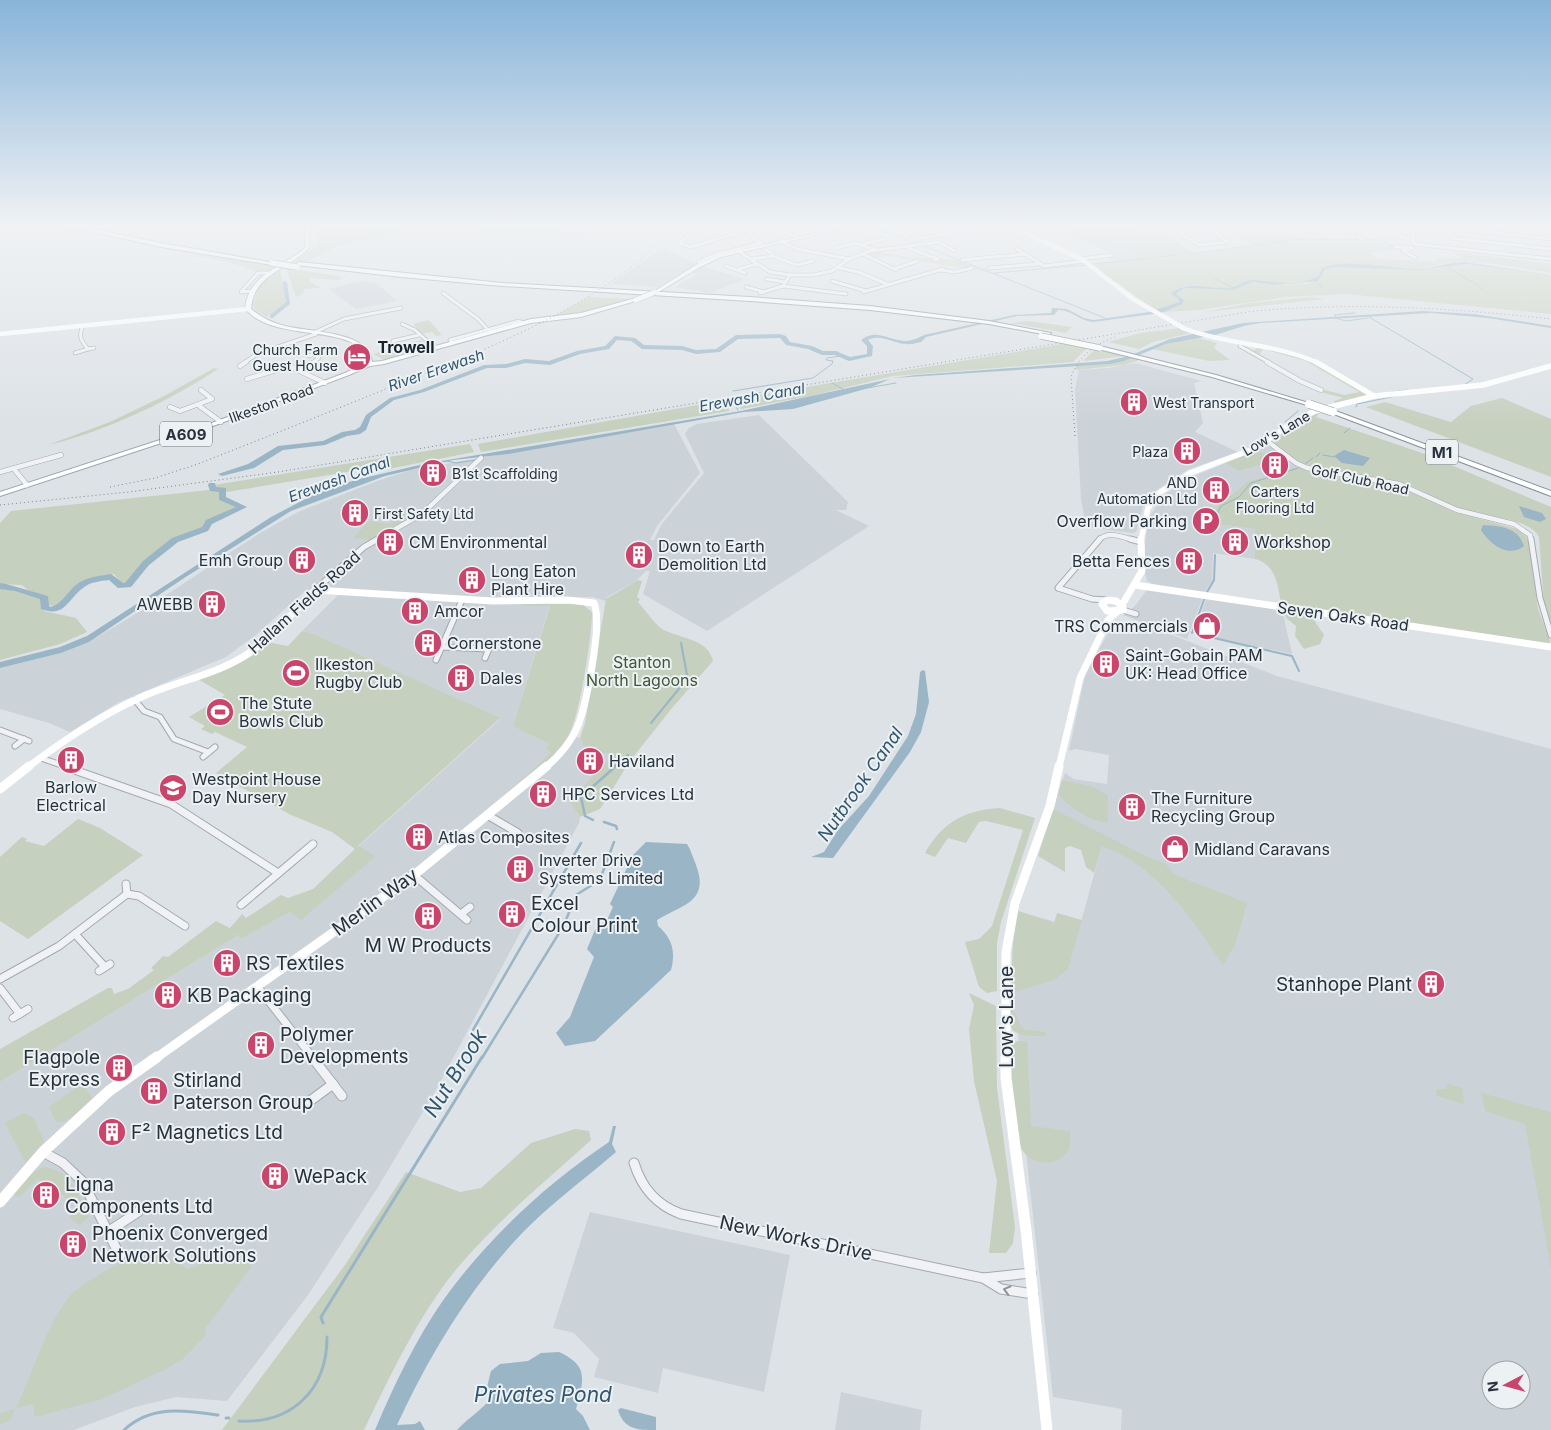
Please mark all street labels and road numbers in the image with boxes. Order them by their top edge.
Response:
street label: Ilkeston Road [226,380,316,426]
street label: Low's Lane [1239,407,1313,459]
road number: A609 [160,422,212,446]
road number: M1 [1426,440,1458,464]
street label: Golf Club Road [1310,460,1410,498]
street label: Hallam Fields Road [244,546,364,658]
street label: Seven Oaks Road [1276,597,1410,635]
street label: Merlin Way [328,863,423,941]
street label: Low's Lane [995,966,1018,1068]
street label: New Works Drive [718,1211,874,1265]

